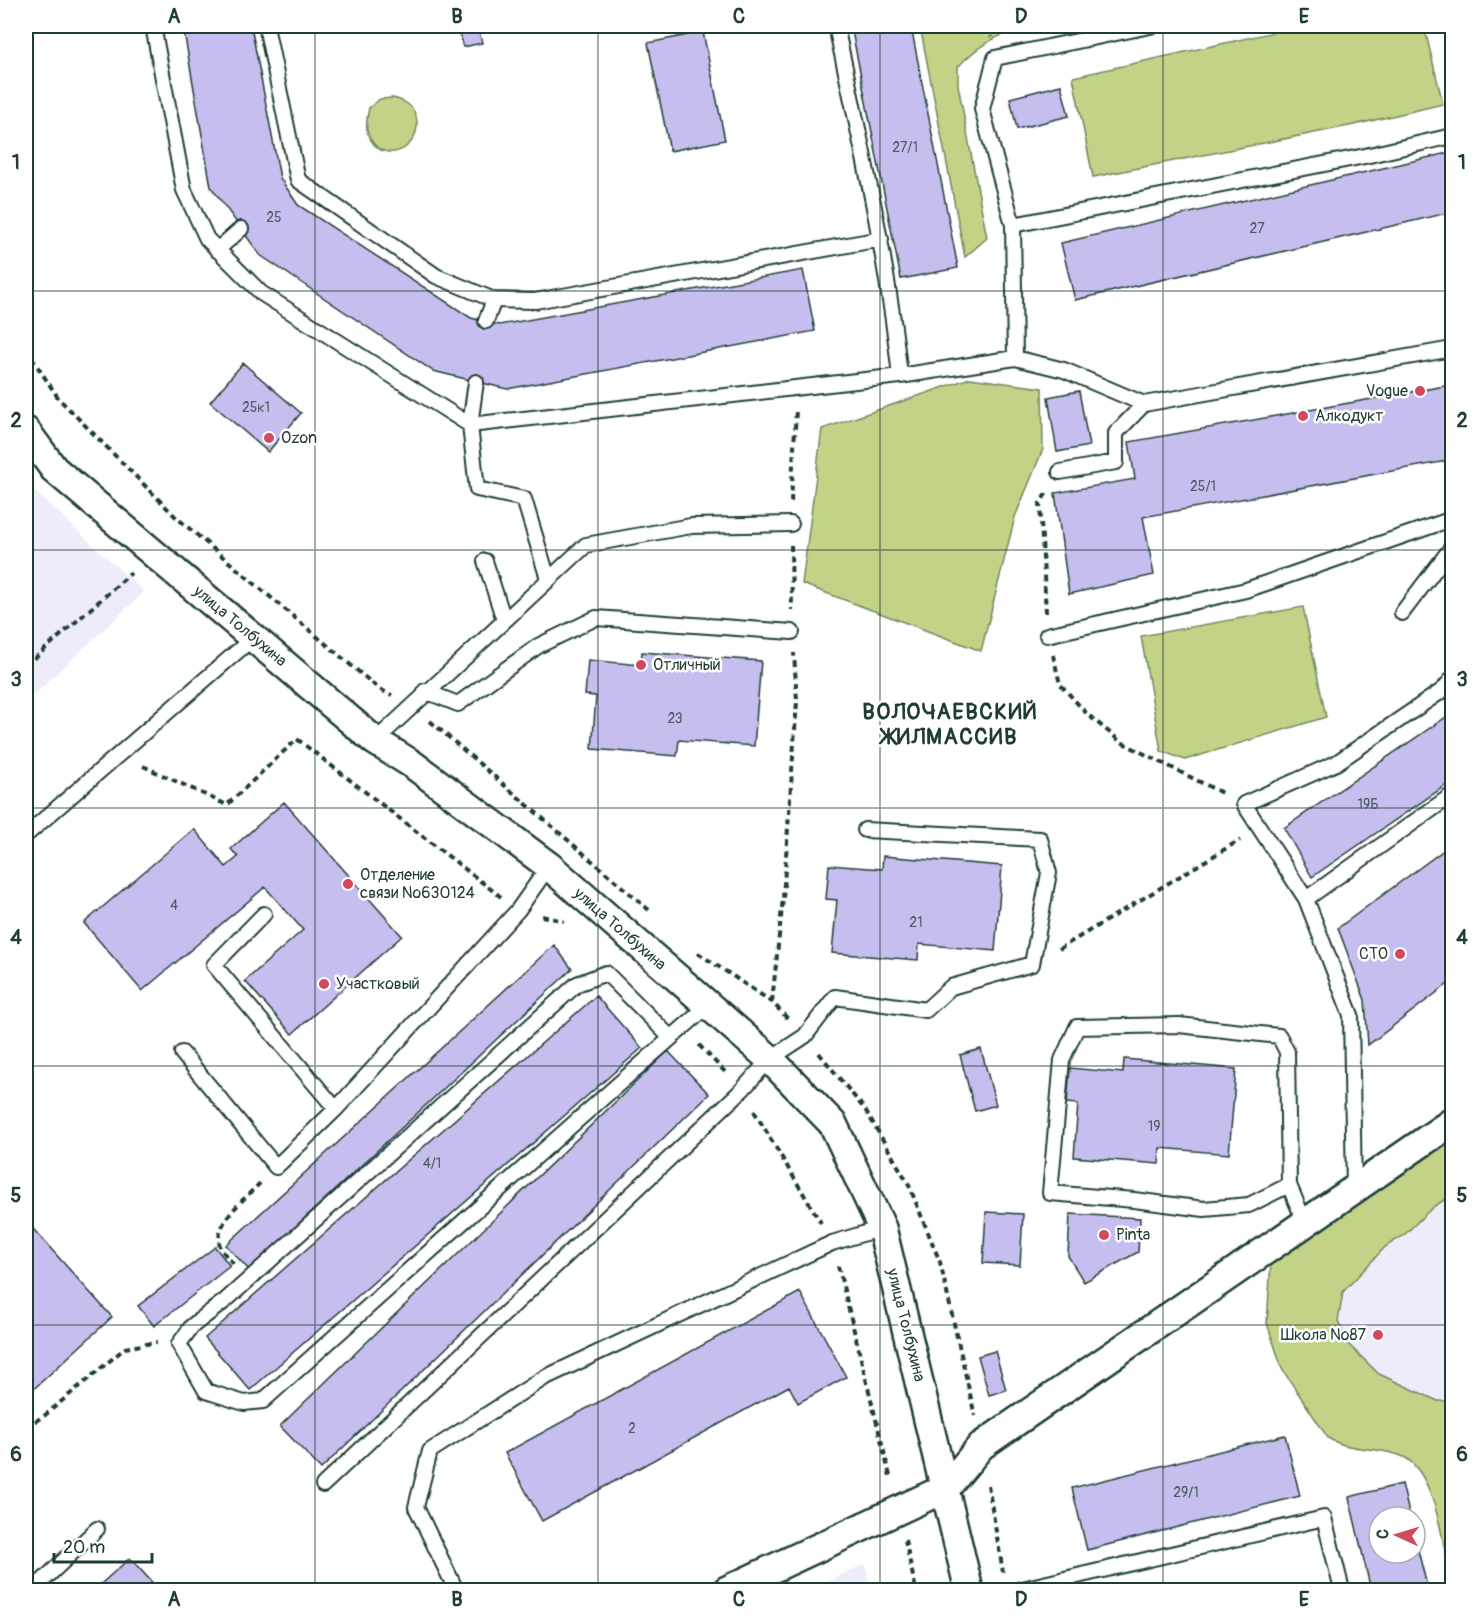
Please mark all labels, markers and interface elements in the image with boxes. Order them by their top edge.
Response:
text: A [168,4,181,29]
text: B [451,4,463,29]
text: C [733,4,745,29]
text: D [1015,4,1028,29]
text: E [1299,4,1310,29]
house number: 27/1 [892,139,918,156]
text: 1 [12,150,20,175]
text: 1 [1458,150,1466,175]
house number: 25 [266,209,282,226]
house number: 27 [1249,220,1265,237]
place label: Vogue [1366,381,1408,401]
marker: Vogue [1413,384,1427,398]
house number: 25к1 [242,399,270,416]
place label: Алкодукт [1315,406,1383,426]
text: 2 [10,408,22,433]
text: 2 [1456,408,1468,433]
marker: Алкодукт [1296,409,1310,423]
place label: Ozon [281,428,317,448]
marker: Ozon [262,431,276,445]
house number: 25/1 [1190,478,1216,495]
street label: улица Толбухина [188,580,291,671]
place label: Отличный [653,655,721,675]
marker: Отличный [634,658,648,672]
text: 3 [10,667,22,692]
text: 3 [1456,667,1468,692]
district label: ВОЛОЧАЕВСКИЙ ЖИЛМАССИВ [862,698,1038,751]
house number: 23 [667,710,683,727]
house number: 19Б [1357,796,1379,813]
place label: Отделение связи №630124 [360,865,475,903]
marker: Отделение связи №630124 [341,877,355,891]
street label: улица Толбухина [569,883,670,975]
house number: 4 [170,897,178,914]
house number: 21 [909,914,923,931]
text: 4 [10,925,22,950]
text: 4 [1456,925,1468,950]
place label: СТО [1359,944,1388,964]
marker: СТО [1393,947,1407,961]
place label: Участковый [336,974,420,994]
marker: Участковый [317,977,331,991]
house number: 19 [1148,1118,1160,1135]
house number: 4/1 [423,1155,441,1172]
text: 5 [11,1183,22,1208]
text: 5 [1457,1183,1468,1208]
place label: Pinta [1116,1225,1150,1245]
marker: Pinta [1097,1228,1111,1242]
street label: улица Толбухина [882,1265,930,1384]
place label: Школа №87 [1281,1325,1367,1345]
marker: Школа №87 [1371,1328,1385,1342]
house number: 2 [628,1420,636,1437]
text: 6 [10,1442,22,1467]
text: 6 [1456,1442,1468,1467]
house number: 29/1 [1173,1484,1199,1501]
north arrow [1367,1505,1427,1565]
scale bar [54,1526,152,1564]
text: С [1373,1528,1393,1540]
text: 20 m [63,1536,105,1559]
text: A [168,1587,181,1612]
text: B [451,1587,463,1612]
text: C [733,1587,745,1612]
text: D [1015,1587,1028,1612]
text: E [1299,1587,1310,1612]

